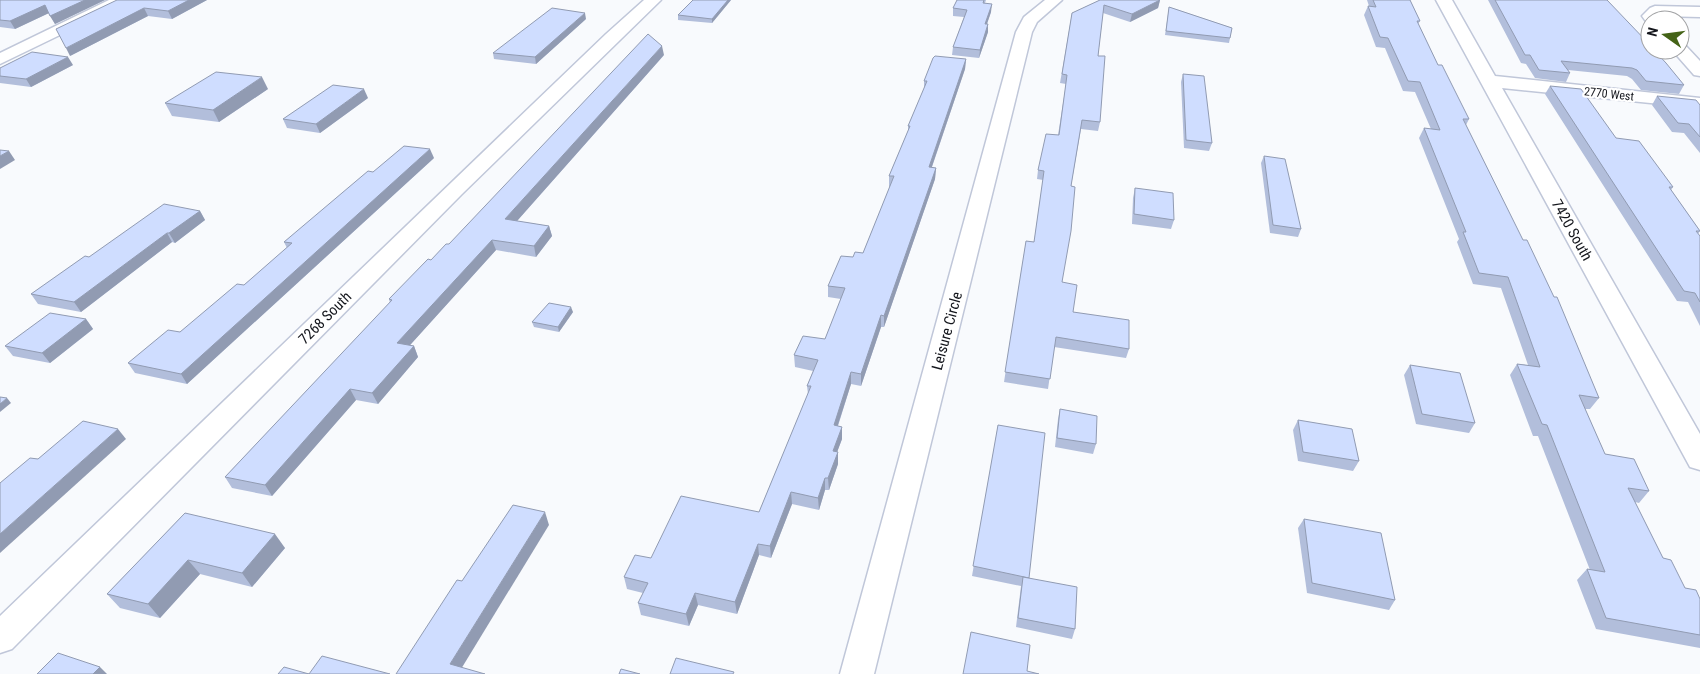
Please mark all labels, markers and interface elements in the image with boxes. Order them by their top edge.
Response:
north arrow [1640,10,1690,60]
text: N [1644,26,1661,38]
street label: 2770 West [1583,84,1635,104]
street label: 7420 South [1548,196,1596,264]
street label: 7268 South [295,288,355,348]
street label: Leisure Circle [928,290,966,372]

